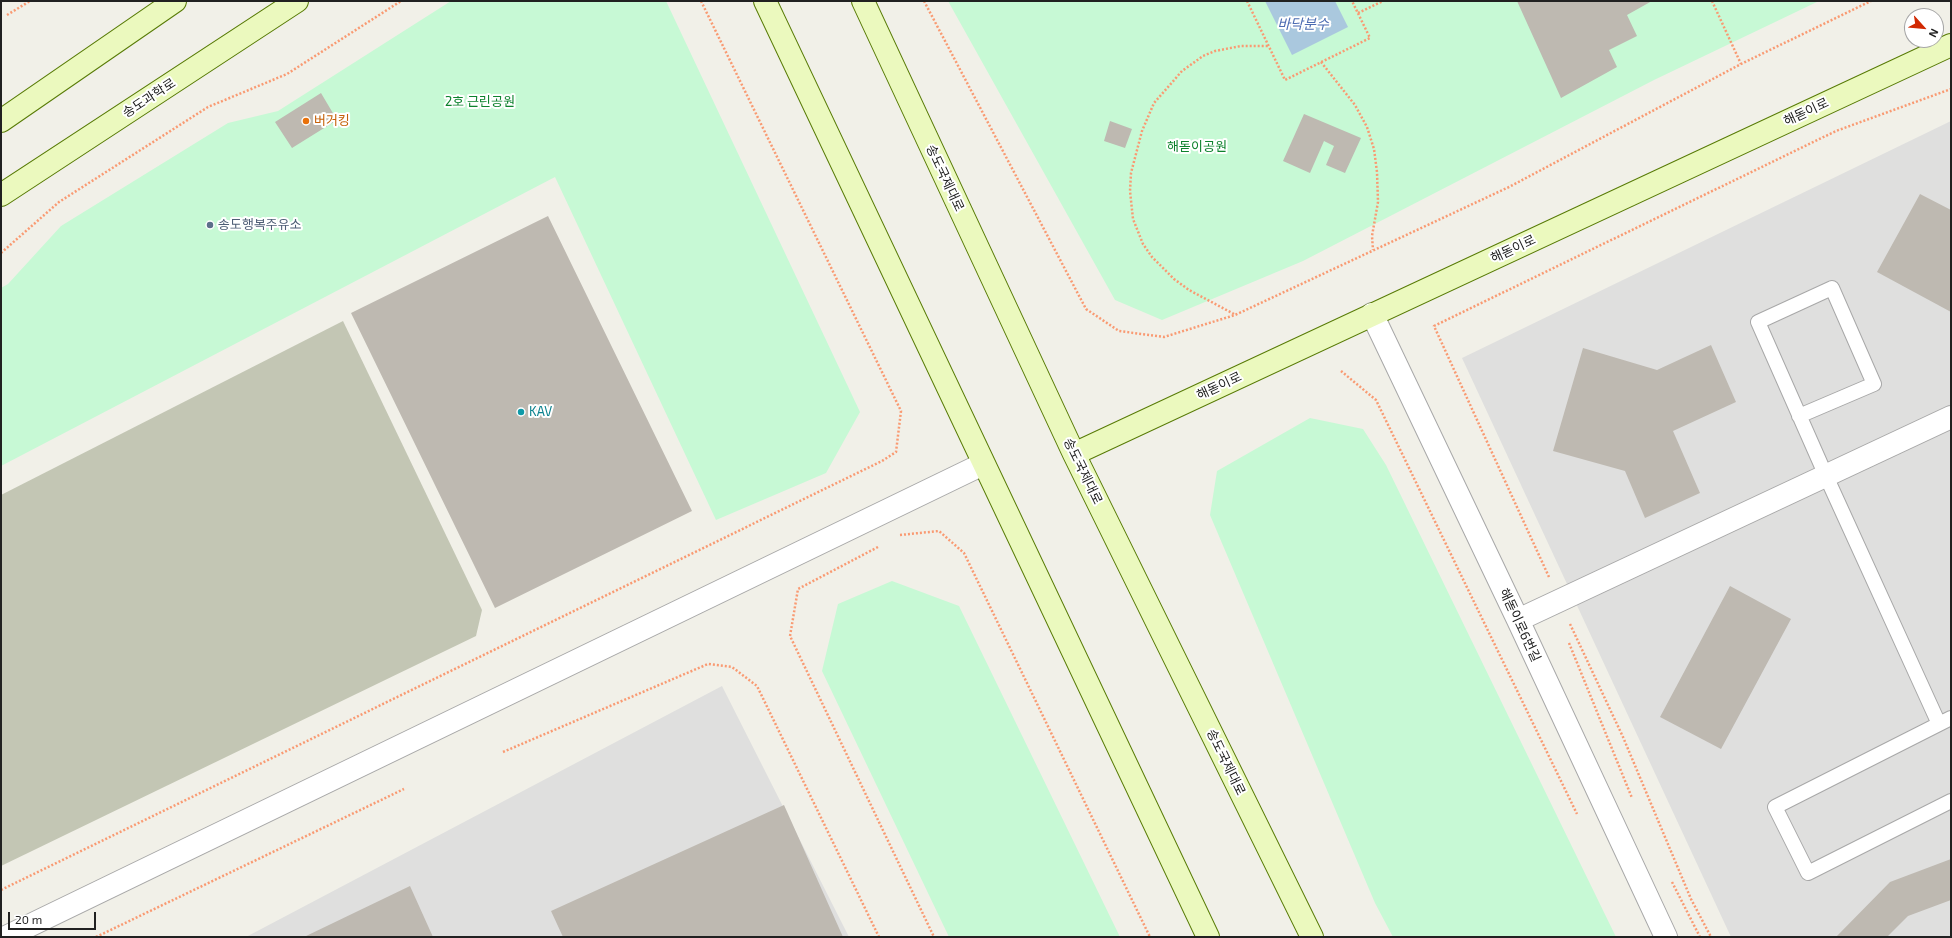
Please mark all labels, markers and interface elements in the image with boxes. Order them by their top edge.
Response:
north arrow [1904,8,1944,48]
water label: 바닥분수 [1277,16,1329,32]
text: N [1927,27,1942,40]
street label: 송도과학로 [120,75,178,121]
park label: 2호 근린공원 [445,94,515,110]
street label: 해돋이로 [1781,95,1831,129]
place label: 버거킹 [314,113,350,129]
marker: 버거킹 [301,116,311,126]
park label: 해돋이공원 [1167,139,1227,155]
street label: 송도국제대로 [923,142,967,214]
place label: 송도행복주유소 [218,217,302,233]
marker: 송도행복주유소 [205,220,215,230]
street label: 해돋이로 [1488,232,1538,266]
street label: 해돋이로 [1194,369,1244,403]
place label: KAV [529,404,552,420]
marker: KAV [516,407,526,417]
street label: 송도국제대로 [1060,435,1106,507]
street label: 해돋이로6번길 [1496,586,1544,664]
street label: 송도국제대로 [1203,726,1249,798]
scale bar [10,904,98,930]
text: 20 m [15,912,42,926]

